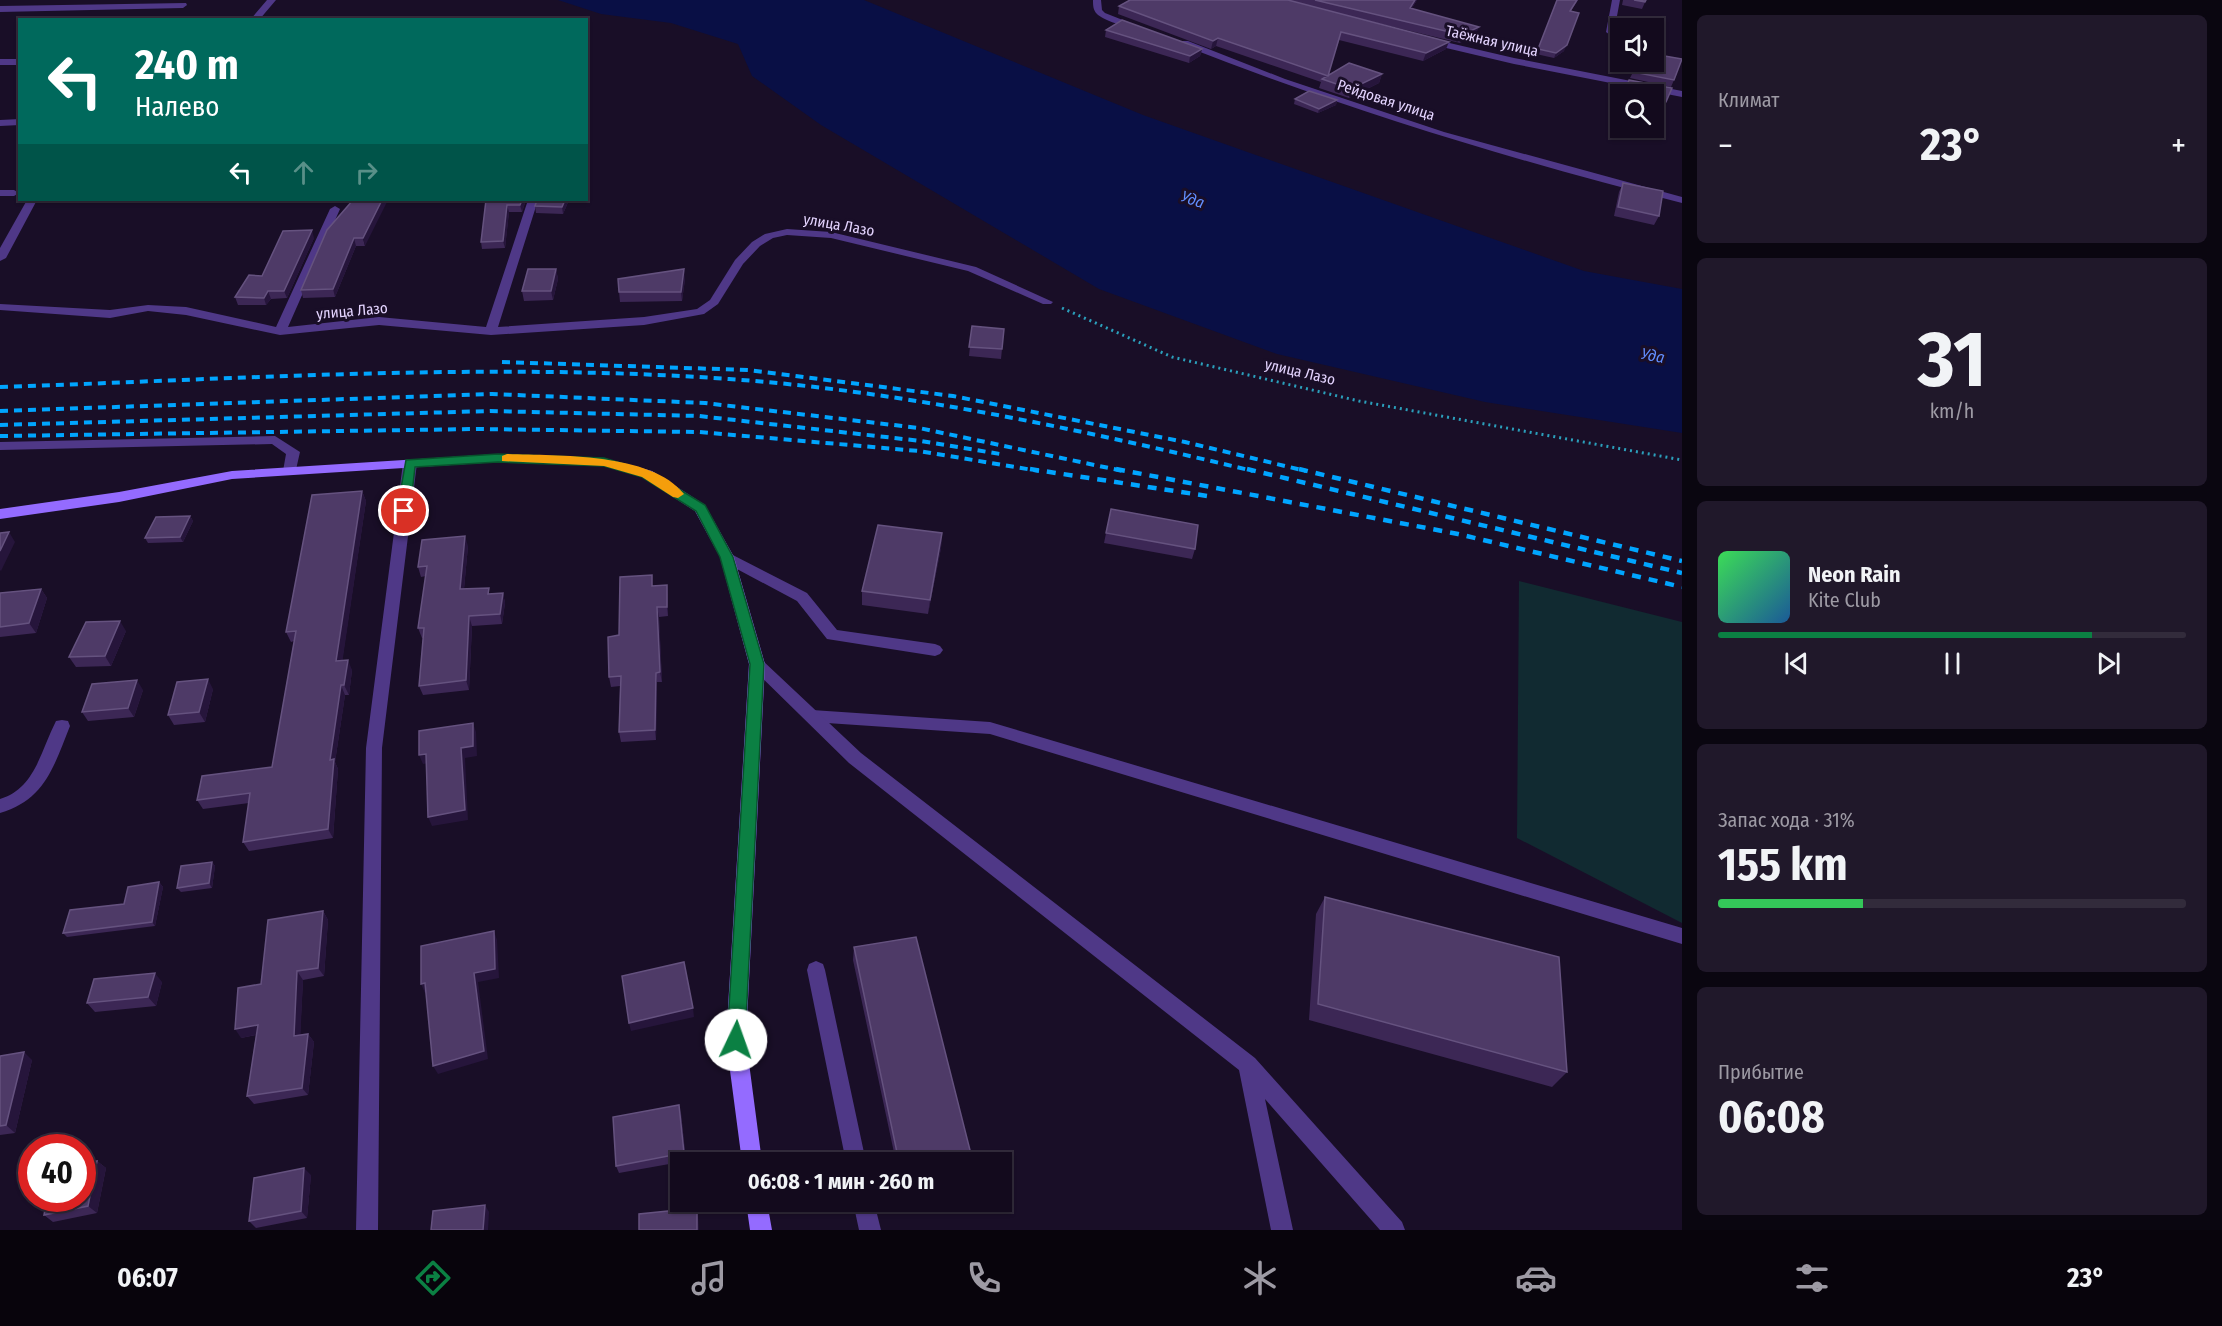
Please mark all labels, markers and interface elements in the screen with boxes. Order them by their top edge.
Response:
map controls [1610,18,1664,138]
button: sound [1610,18,1664,72]
street label: Таёжная улица [1444,22,1540,60]
text: 240 m [135,40,239,90]
icon: left [36,42,114,120]
street label: Рейдовая улица [1335,76,1437,124]
button: search [1610,84,1664,138]
text: Климат [1718,88,1779,112]
text: Налево [135,91,219,123]
text: 23° [1920,118,1984,172]
text: − [1718,126,1733,166]
text: + [2171,126,2186,166]
icon: left [224,156,257,189]
icon: ahead [287,156,320,189]
icon: right [350,156,383,189]
water label: Уда [1179,187,1207,212]
street label: улица Лазо [802,210,876,240]
street label: улица Лазо [315,299,389,323]
text: 31 [1918,313,1986,407]
water label: Уда [1639,344,1666,367]
street label: улица Лазо [1263,355,1337,389]
text: km/h [1930,399,1974,423]
pin [378,485,429,536]
icon: arrive [387,494,420,527]
text: Neon Rain [1808,561,1901,588]
text: Kite Club [1808,588,1881,612]
icon: previous [1780,647,1813,680]
icon: pause [1936,647,1969,680]
icon: next [2092,647,2125,680]
text: Запас хода · 31% [1718,808,1855,832]
text: 155 km [1718,838,1848,892]
position arrow [704,1008,768,1072]
text: Прибытие [1718,1060,1804,1084]
text: 06:08 [1718,1090,1825,1144]
speed limit sign: 40 [18,1134,96,1212]
text: 06:08 · 1 мин · 260 m [748,1168,934,1195]
icon: directions [412,1257,454,1299]
icon: music [688,1257,730,1299]
icon: phone [963,1257,1005,1299]
icon: climate [1239,1257,1281,1299]
icon: car [1515,1257,1557,1299]
icon: filters [1791,1257,1833,1299]
text: 06:07 [117,1262,178,1294]
text: 23° [2067,1262,2105,1294]

